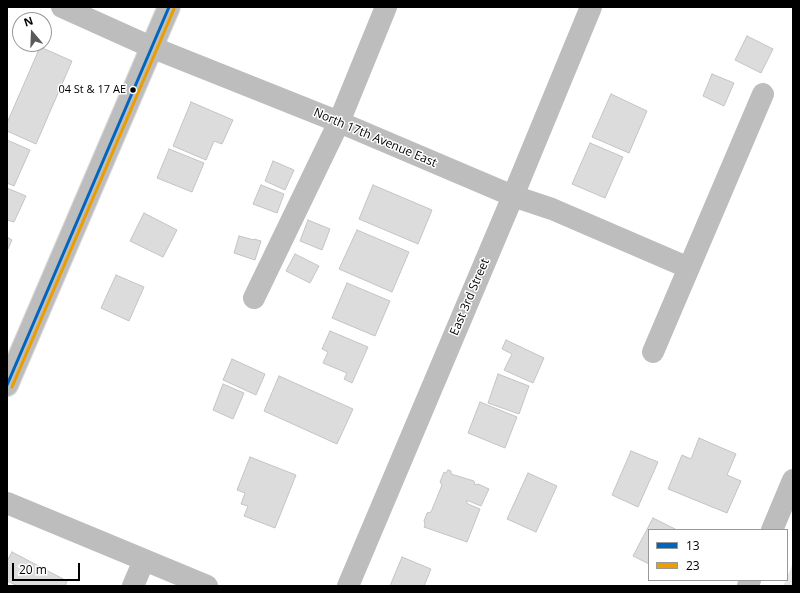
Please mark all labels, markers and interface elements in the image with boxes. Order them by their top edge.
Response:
north arrow [12,12,52,52]
text: N [22,13,35,30]
place label: 04 St & 17 AE [58,83,126,97]
marker: 04 St & 17 AE [128,85,138,95]
street label: North 17th Avenue East [311,105,439,171]
street label: East 3rd Street [447,256,493,338]
legend [648,529,788,581]
text: 13 [686,537,700,554]
scale bar [14,555,82,581]
text: 23 [686,557,700,574]
text: 20 m [19,561,47,578]

